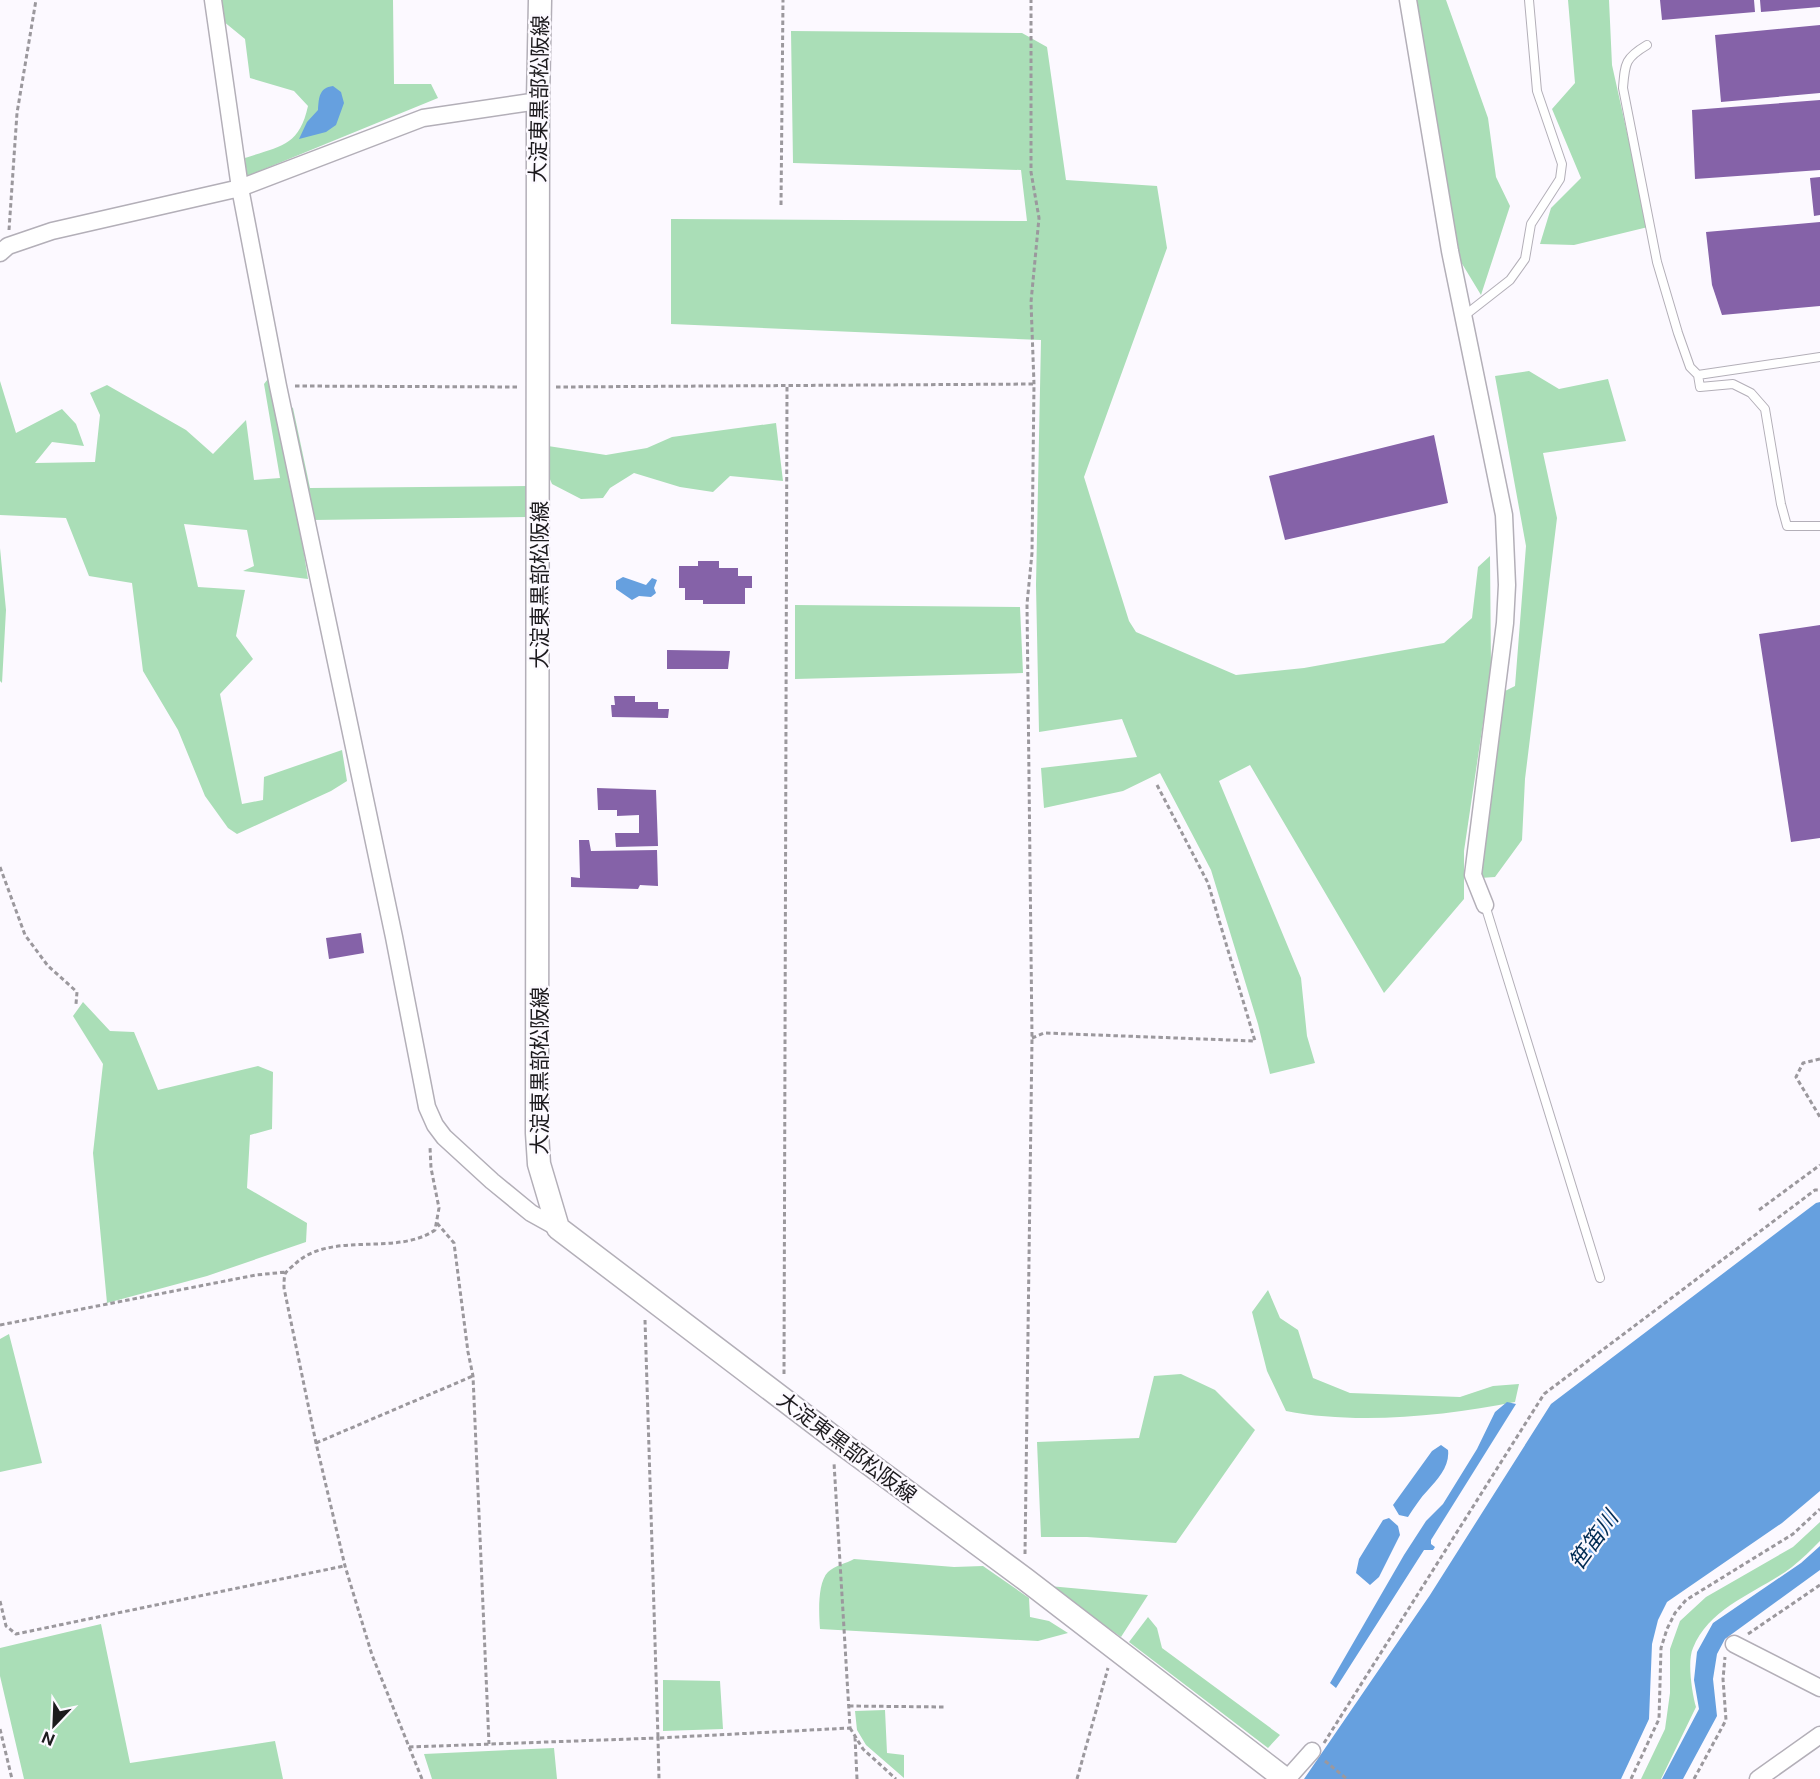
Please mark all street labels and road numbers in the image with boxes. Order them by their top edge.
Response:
street label: 大淀東黒部松阪線 [525,15,553,183]
street label: 大淀東黒部松阪線 [527,501,552,669]
street label: 大淀東黒部松阪線 [527,987,552,1155]
street label: 大淀東黒部松阪線 [772,1386,922,1508]

